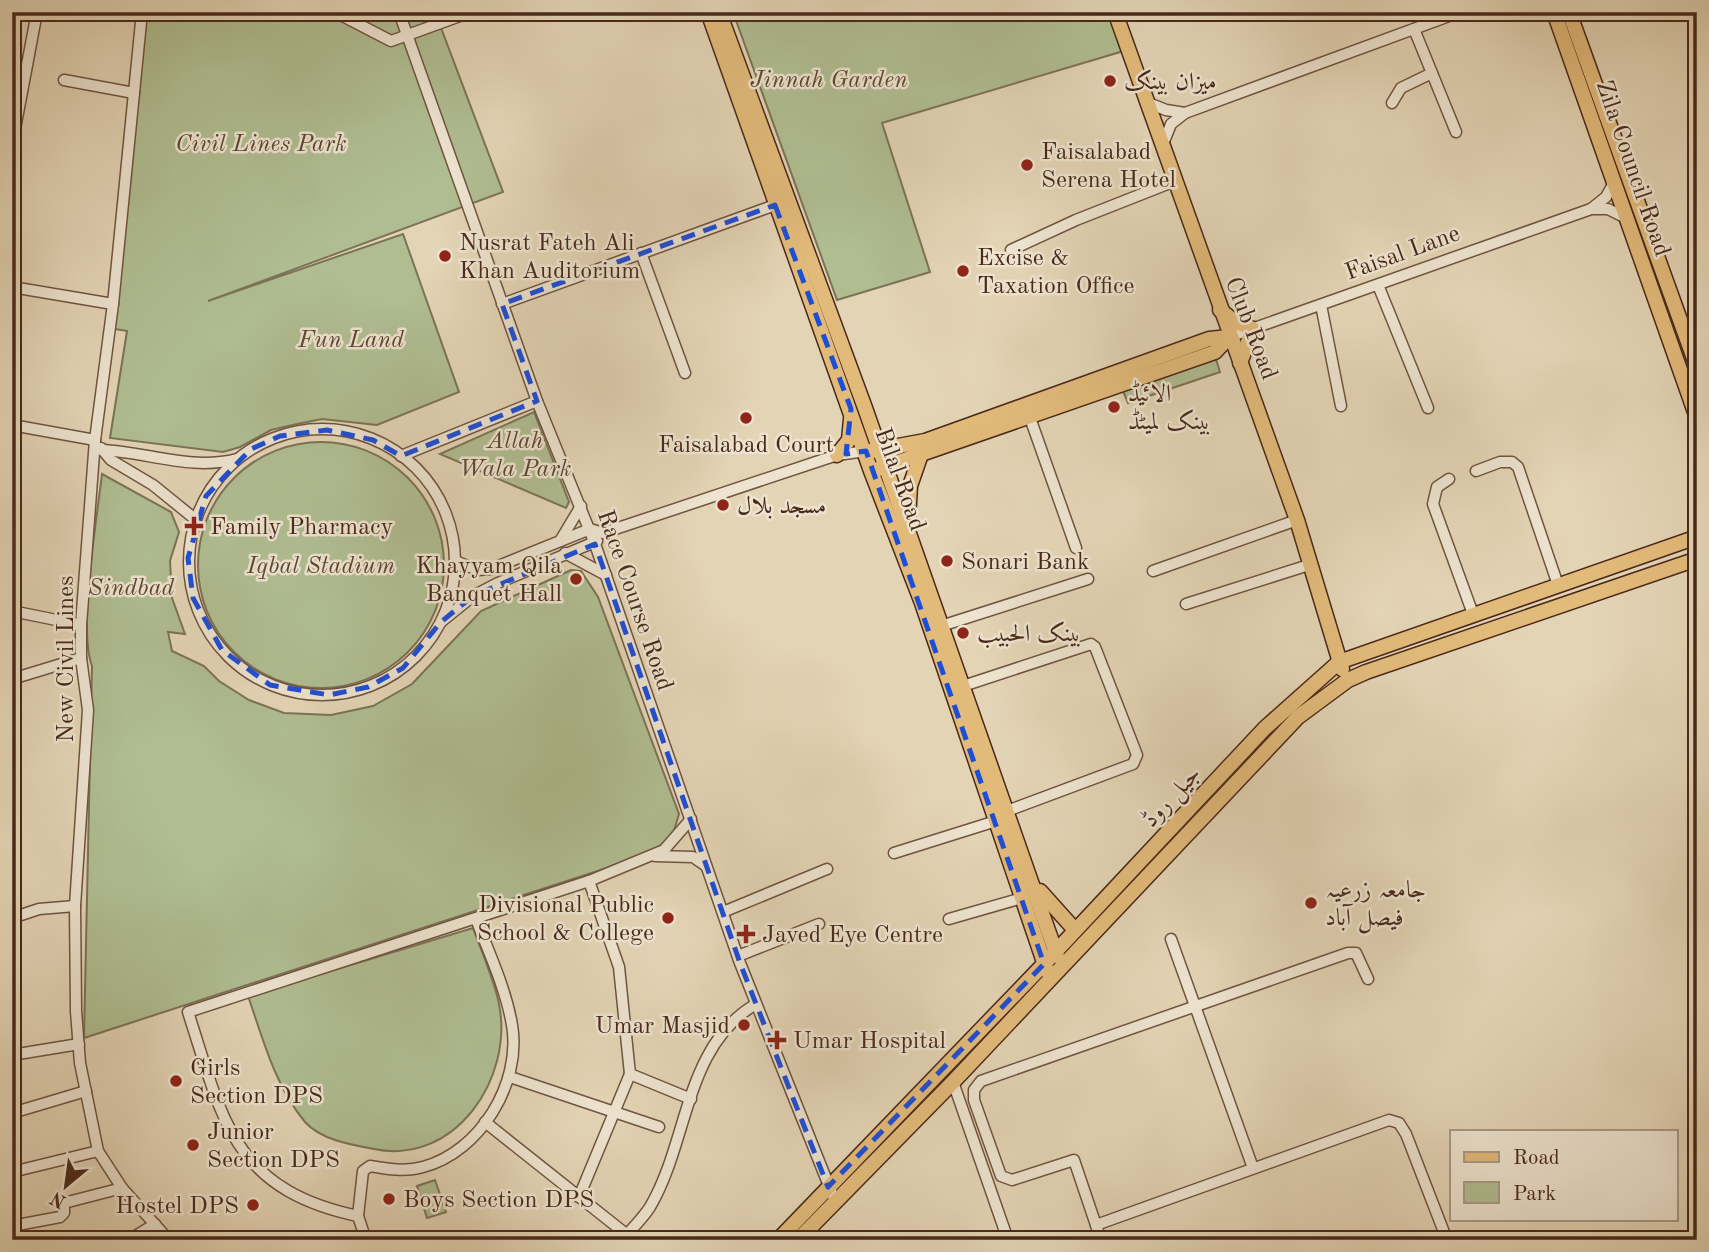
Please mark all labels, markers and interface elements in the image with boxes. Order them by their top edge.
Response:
park label: Jinnah Garden [750,69,908,93]
place label: میزان بینک [1124,69,1217,95]
marker: میزان بینک [1102,73,1118,89]
street label: Zila Council Road [1591,77,1673,260]
park label: Civil Lines Park [175,133,347,157]
place label: Faisalabad Serena Hotel [1041,141,1176,193]
marker: Faisalabad Serena Hotel [1019,157,1035,173]
street label: Faisal Lane [1342,222,1463,286]
place label: Nusrat Fateh Ali Khan Auditorium [459,232,640,284]
place label: Excise & Taxation Office [977,247,1135,299]
marker: Nusrat Fateh Ali Khan Auditorium [437,248,453,264]
marker: Excise & Taxation Office [955,263,971,279]
street label: Club Road [1220,274,1281,383]
park label: Fun Land [297,329,404,353]
place label: الائیڈ بینک لمیٹڈ [1128,379,1211,435]
marker: الائیڈ بینک لمیٹڈ [1106,399,1122,415]
marker: Faisalabad Court [738,410,754,426]
street label: Bilal Road [869,425,929,535]
park label: Allah Wala Park [459,430,571,482]
place label: Faisalabad Court [658,434,834,458]
place label: مسجد بلال [737,495,826,519]
marker: مسجد بلال [715,497,731,513]
street label: Race Course Road [592,507,676,694]
marker: Family Pharmacy [184,516,204,536]
place label: Family Pharmacy [210,516,393,540]
place label: Sonari Bank [961,551,1090,575]
marker: Sonari Bank [939,553,955,569]
park label: Iqbal Stadium [246,555,395,579]
place label: Khayyam Qila Banquet Hall [415,555,562,607]
marker: Khayyam Qila Banquet Hall [568,571,584,587]
street label: New Civil Lines [55,576,79,742]
park label: Sindbad [88,577,175,601]
place label: بينک الحبيب [977,621,1081,649]
marker: بينک الحبيب [955,625,971,641]
street label: جیل روڈ [1136,760,1209,835]
place label: جامعہ زرعیہ فیصل آباد [1325,879,1426,934]
place label: Divisional Public School & College [477,894,654,946]
marker: جامعہ زرعیہ فیصل آباد [1303,895,1319,911]
marker: Divisional Public School & College [660,910,676,926]
marker: Javed Eye Centre [736,924,756,944]
place label: Javed Eye Centre [762,924,943,948]
place label: Umar Masjid [595,1015,730,1039]
marker: Umar Masjid [736,1017,752,1033]
marker: Umar Hospital [767,1030,787,1050]
place label: Umar Hospital [793,1030,946,1054]
place label: Girls Section DPS [190,1057,323,1109]
marker: Girls Section DPS [168,1073,184,1089]
place label: Junior Section DPS [207,1121,340,1173]
legend [1450,1130,1678,1220]
marker: Junior Section DPS [185,1137,201,1153]
text: Road [1513,1148,1560,1169]
north arrow [32,1150,102,1220]
text: Park [1513,1184,1556,1205]
text: N [48,1187,70,1211]
place label: Boys Section DPS [403,1189,594,1213]
marker: Boys Section DPS [381,1191,397,1207]
place label: Hostel DPS [115,1195,239,1219]
marker: Hostel DPS [245,1197,261,1213]

